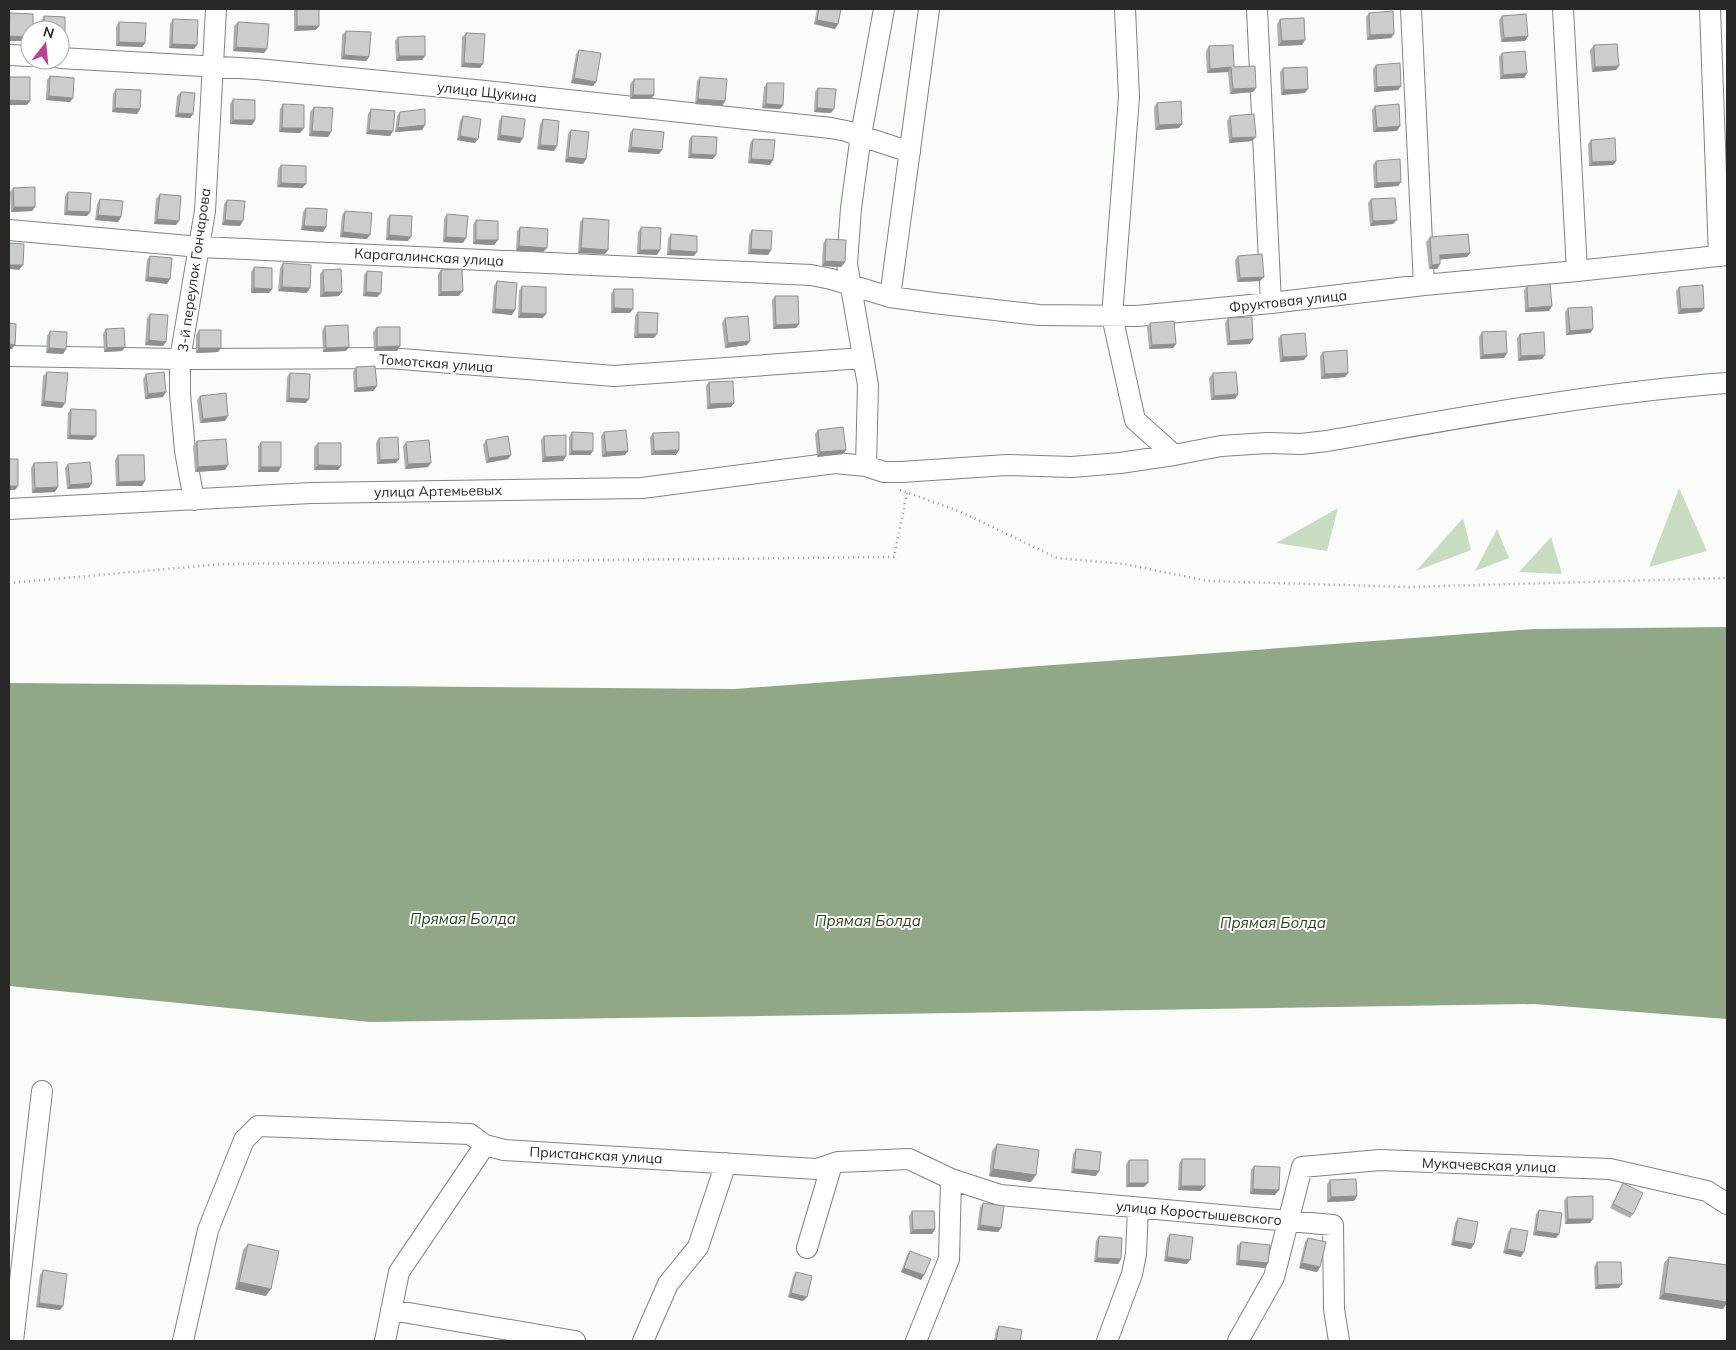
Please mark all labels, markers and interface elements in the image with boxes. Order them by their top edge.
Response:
north arrow [20,20,70,70]
text: N [41,22,56,43]
street label: улица Щукина [436,78,538,106]
street label: 3-й переулок Гончарова [174,187,214,353]
street label: Карагалинская улица [354,244,504,270]
street label: Фруктовая улица [1228,286,1348,316]
street label: Томотская улица [378,350,494,376]
street label: улица Артемьевых [374,481,503,501]
water label: Прямая Болда [410,909,516,928]
water label: Прямая Болда [815,911,921,930]
water label: Прямая Болда [1220,913,1326,932]
street label: Пристанская улица [529,1143,663,1167]
street label: Мукачевская улица [1422,1154,1556,1176]
street label: улица Коростышевского [1115,1197,1283,1229]

